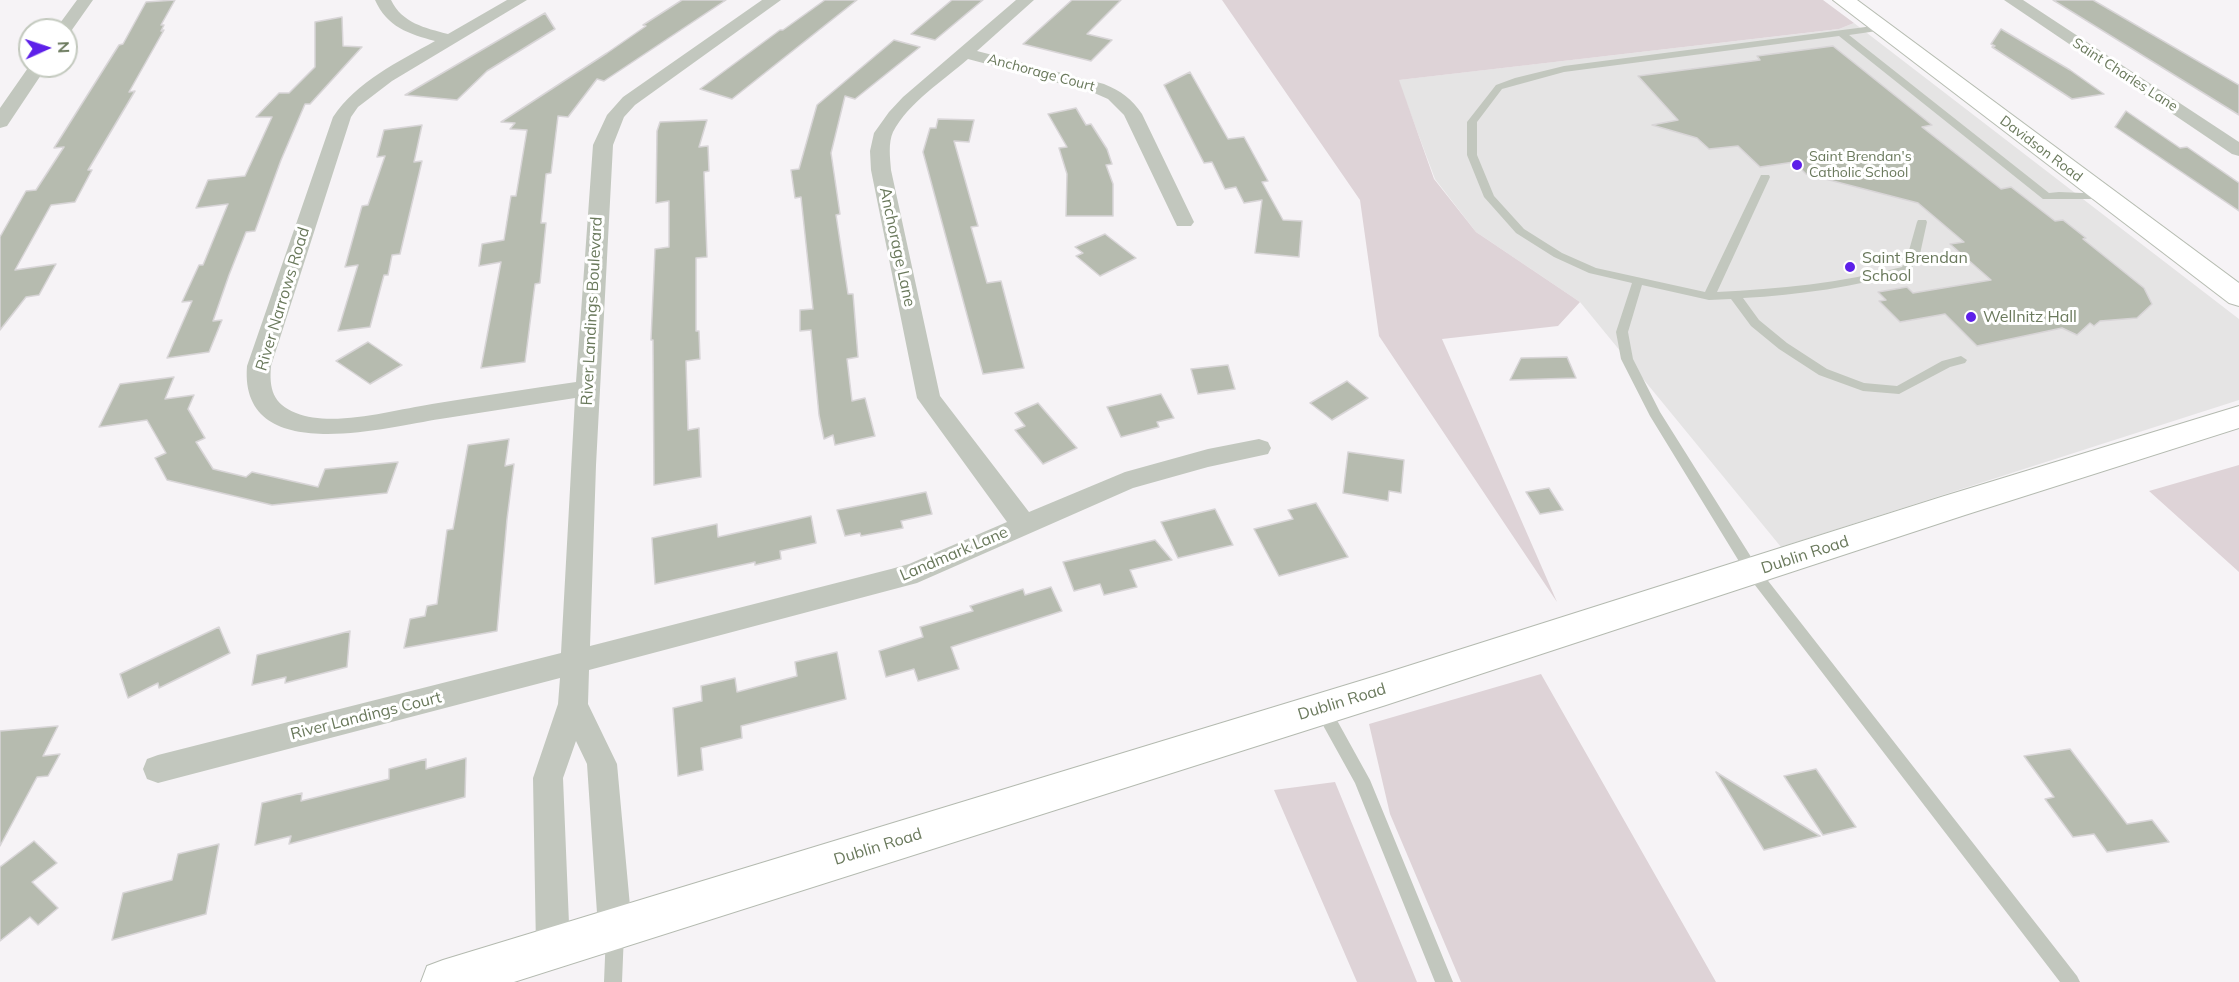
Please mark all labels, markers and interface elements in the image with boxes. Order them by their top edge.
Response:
north arrow [18,18,78,78]
street label: Saint Charles Lane [2069,35,2181,115]
text: N [54,41,74,54]
street label: Anchorage Court [986,51,1096,95]
street label: Davidson Road [1996,112,2086,186]
place label: Saint Brendan's Catholic School [1809,149,1912,182]
marker: Saint Brendan's Catholic School [1790,158,1804,172]
street label: Anchorage Lane [875,185,919,309]
street label: River Landings Boulevard [577,216,607,406]
street label: River Narrows Road [252,225,314,373]
place label: Saint Brendan School [1862,248,1968,286]
marker: Saint Brendan School [1843,260,1857,274]
place label: Wellnitz Hall [1983,307,2077,327]
marker: Wellnitz Hall [1964,310,1978,324]
street label: Landmark Lane [897,523,1011,585]
street label: Dublin Road [1759,532,1851,578]
street label: Dublin Road [1296,679,1388,725]
street label: River Landings Court [289,688,443,744]
street label: Dublin Road [832,824,924,870]

